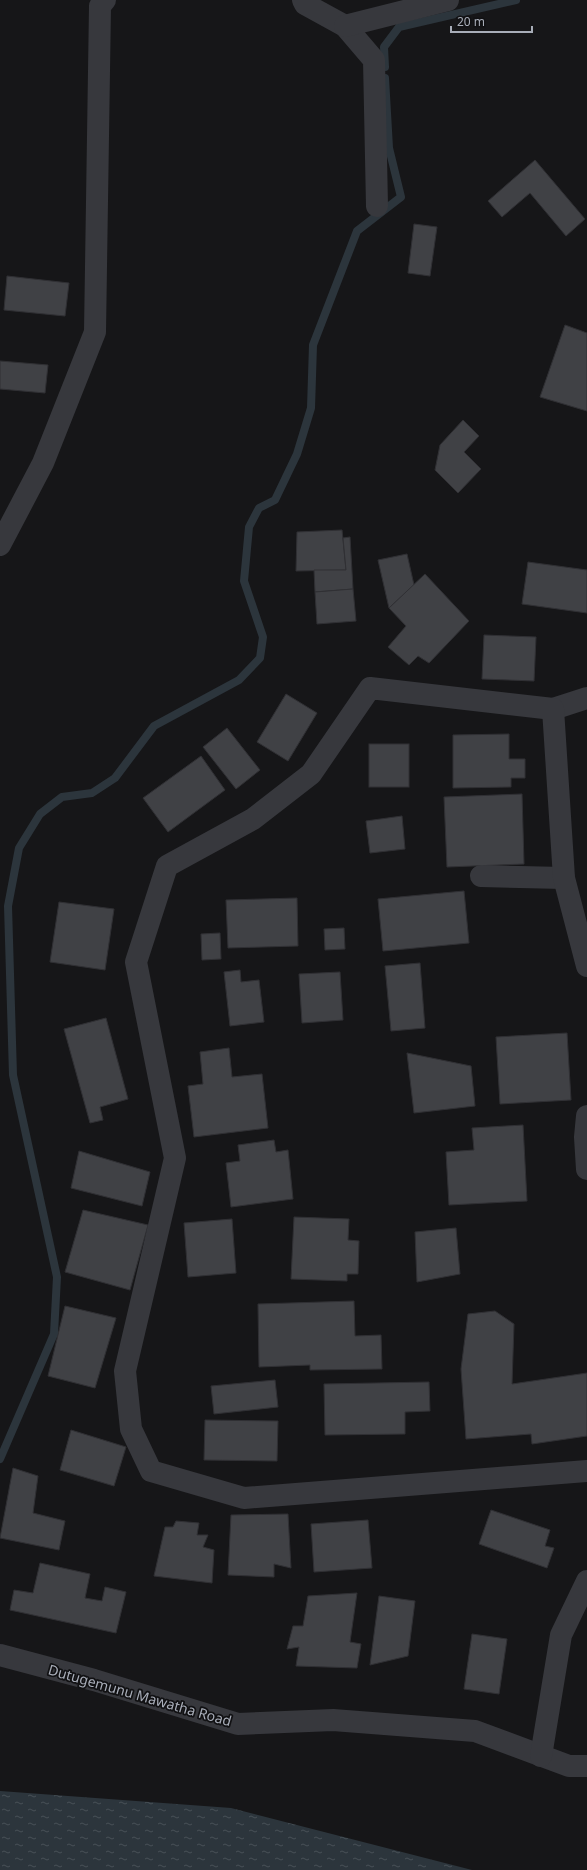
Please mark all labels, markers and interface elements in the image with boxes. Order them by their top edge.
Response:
scale bar [451,8,532,34]
text: 20 m [457,13,485,30]
street label: Dutugemunu Mawatha Road [46,1660,234,1730]

